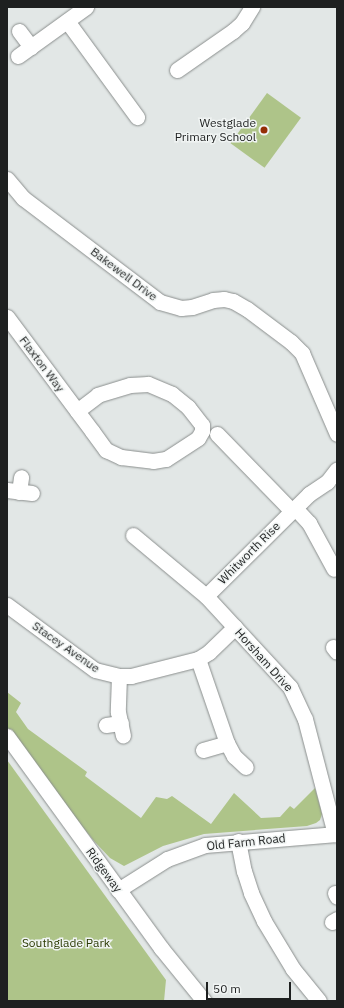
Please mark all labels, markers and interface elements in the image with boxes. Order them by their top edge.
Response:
place label: Westglade Primary School [175,116,256,144]
marker: Westglade Primary School [259,125,269,135]
street label: Bakewell Drive [88,244,160,304]
street label: Flaxton Way [16,333,68,395]
street label: Whitworth Rise [215,519,283,587]
street label: Stacey Avenue [30,618,102,676]
street label: Horsham Drive [232,626,296,694]
street label: Old Farm Road [206,831,286,853]
street label: Ridgeway [83,845,125,895]
park label: Southglade Park [22,936,110,950]
scale bar [208,974,293,1000]
text: 50 m [213,981,241,996]

